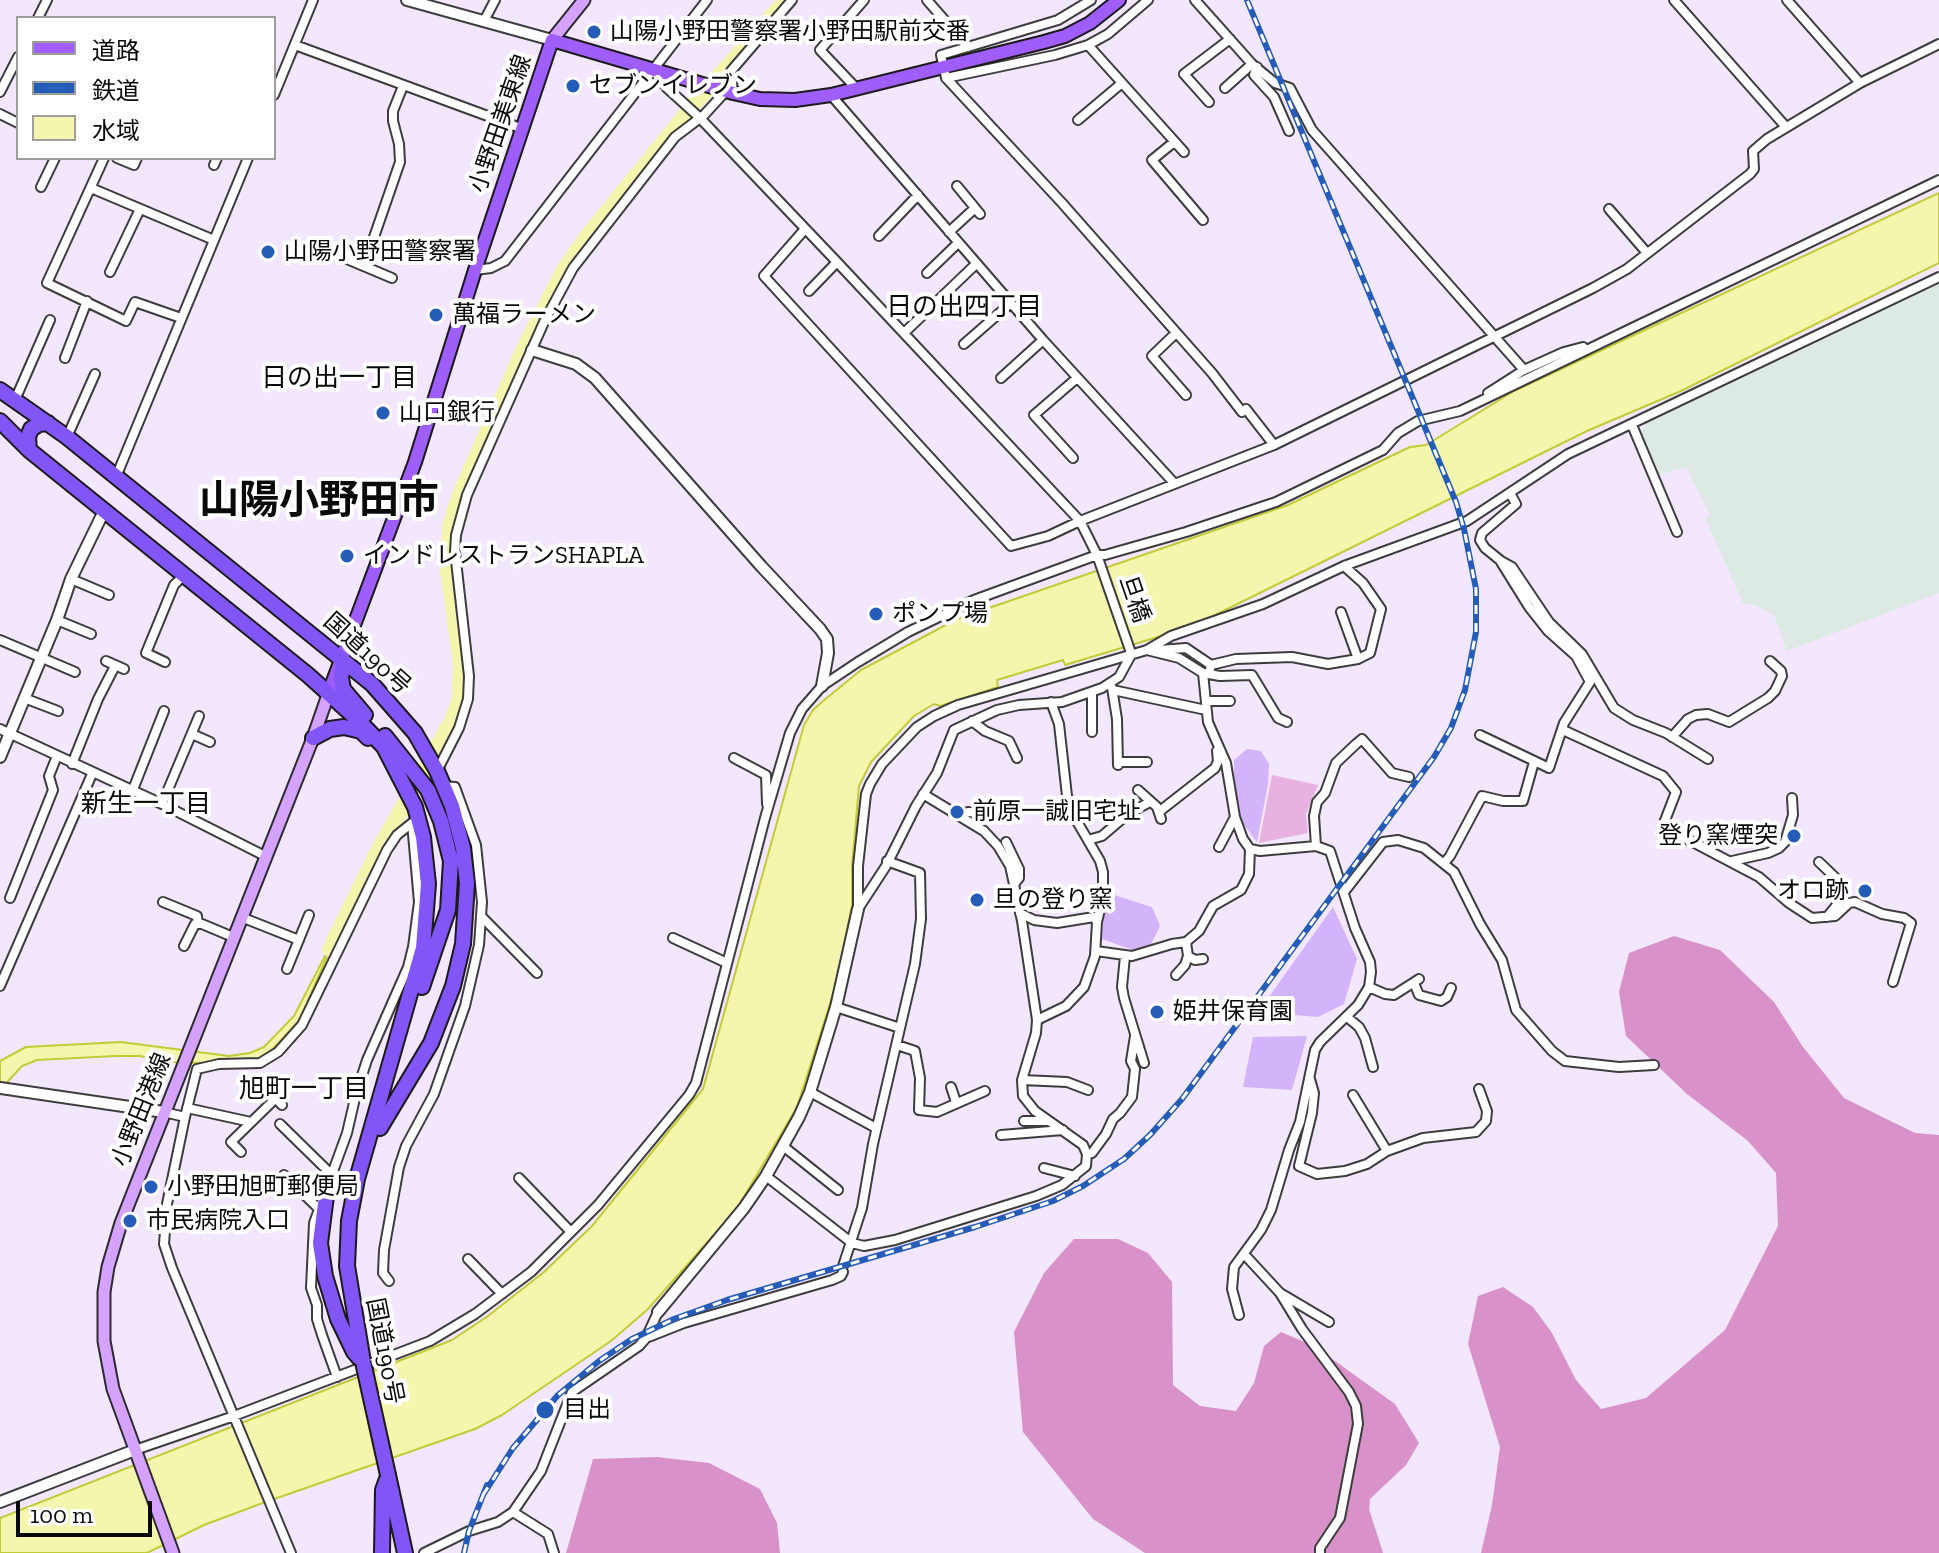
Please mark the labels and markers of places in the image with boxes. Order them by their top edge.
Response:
place label: 山陽小野田警察署小野田駅前交番 [610,18,970,46]
marker: 山陽小野田警察署小野田駅前交番 [585,23,603,41]
place label: セブンイレブン [589,72,757,100]
marker: セブンイレブン [564,77,582,95]
place label: 山陽小野田警察署 [284,238,476,266]
marker: 山陽小野田警察署 [259,243,277,261]
place label: 萬福ラーメン [452,301,596,329]
marker: 萬福ラーメン [427,306,445,324]
place label: 山口銀行 [399,399,495,427]
marker: 山口銀行 [374,404,392,422]
place label: インドレストランSHAPLA [363,542,644,570]
marker: インドレストランSHAPLA [338,547,356,565]
place label: ポンプ場 [892,600,988,628]
marker: ポンプ場 [867,605,885,623]
place label: 前原一誠旧宅址 [973,798,1141,826]
marker: 前原一誠旧宅址 [948,803,966,821]
place label: 登り窯煙突 [1658,822,1778,850]
marker: 登り窯煙突 [1785,827,1803,845]
place label: オロ跡 [1777,877,1849,905]
marker: オロ跡 [1856,882,1874,900]
place label: 旦の登り窯 [993,886,1113,914]
marker: 旦の登り窯 [968,891,986,909]
place label: 姫井保育園 [1173,998,1293,1026]
marker: 姫井保育園 [1148,1003,1166,1021]
place label: 小野田旭町郵便局 [167,1173,359,1201]
marker: 小野田旭町郵便局 [142,1178,160,1196]
place label: 市民病院入口 [146,1207,290,1235]
marker: 市民病院入口 [121,1212,139,1230]
place label: 目出 [563,1396,611,1424]
marker: 目出 [534,1399,556,1421]

